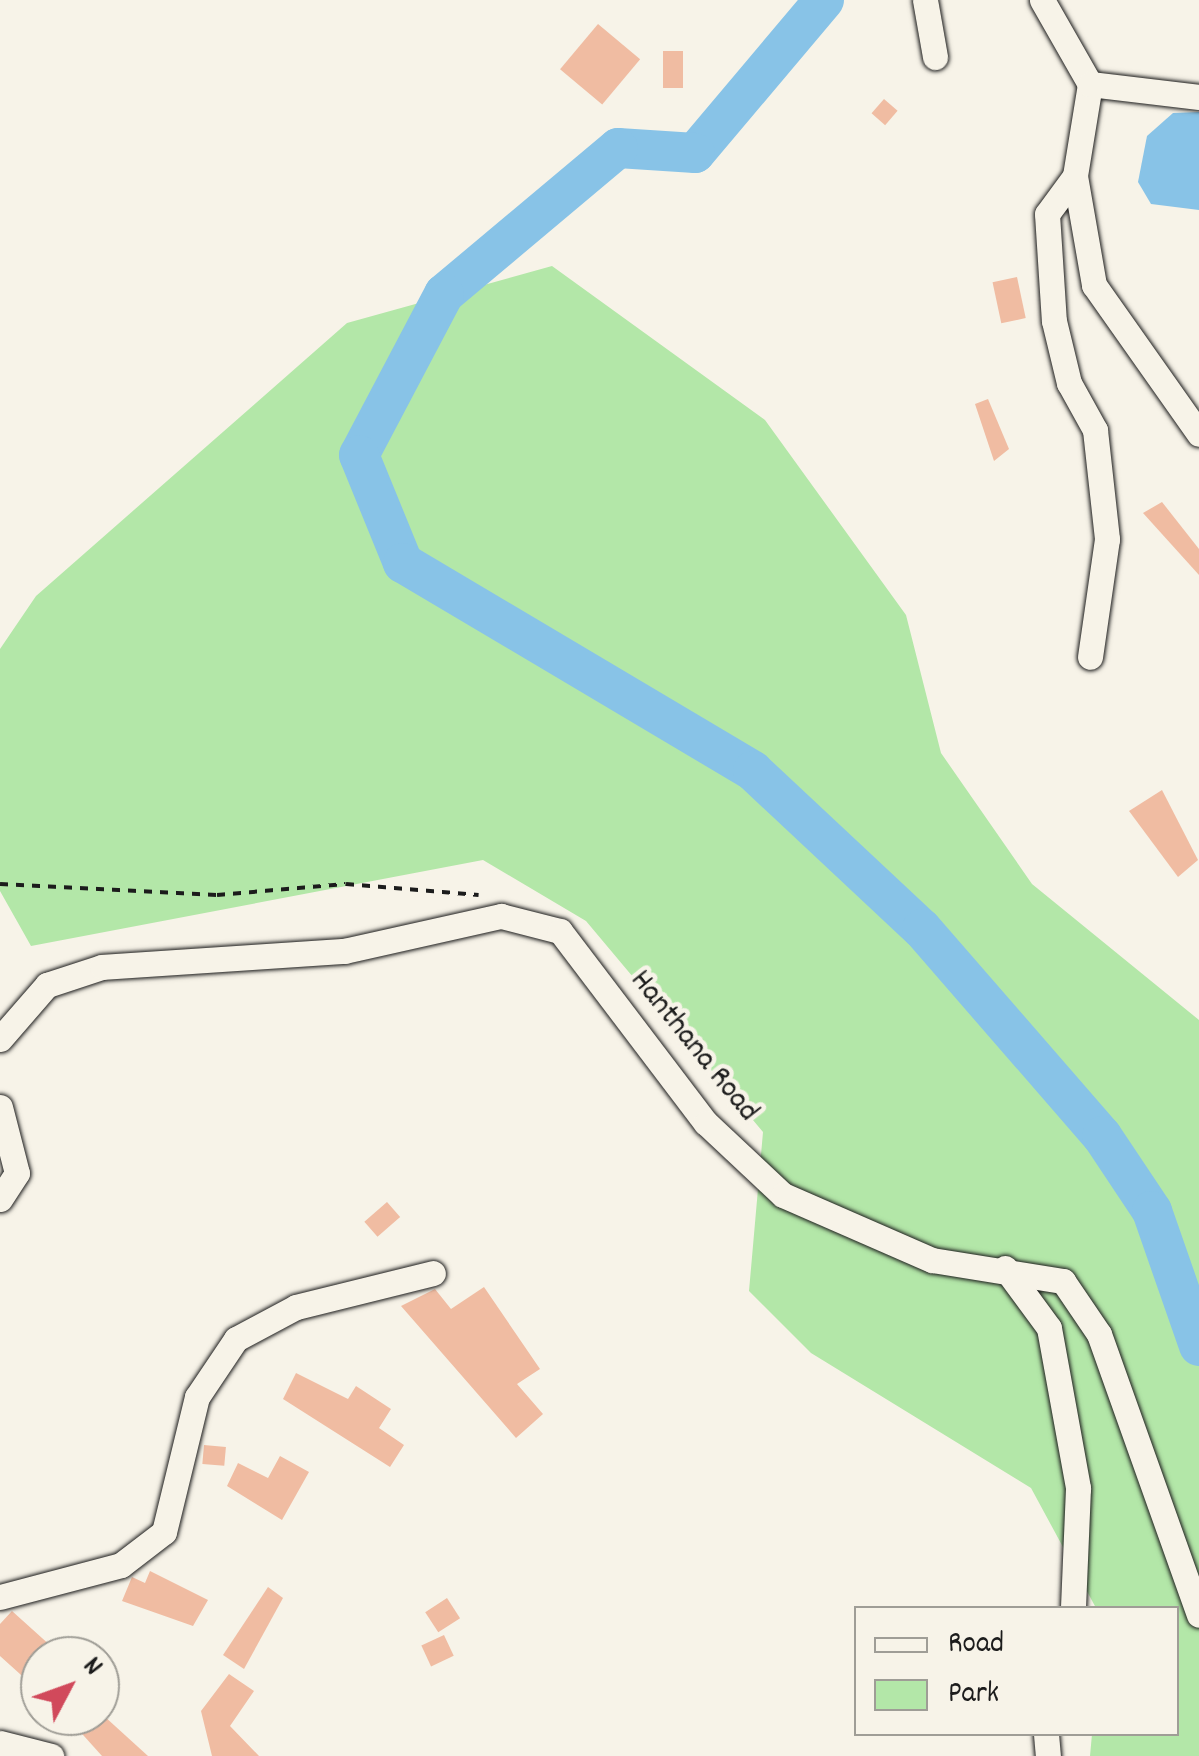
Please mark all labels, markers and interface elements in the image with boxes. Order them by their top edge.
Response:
street label: Hanthana Road [620,963,766,1131]
legend [854,1606,1179,1736]
text: Road [948,1624,1004,1667]
north arrow [20,1636,120,1736]
text: N [71,1649,111,1686]
text: Park [948,1674,999,1717]

